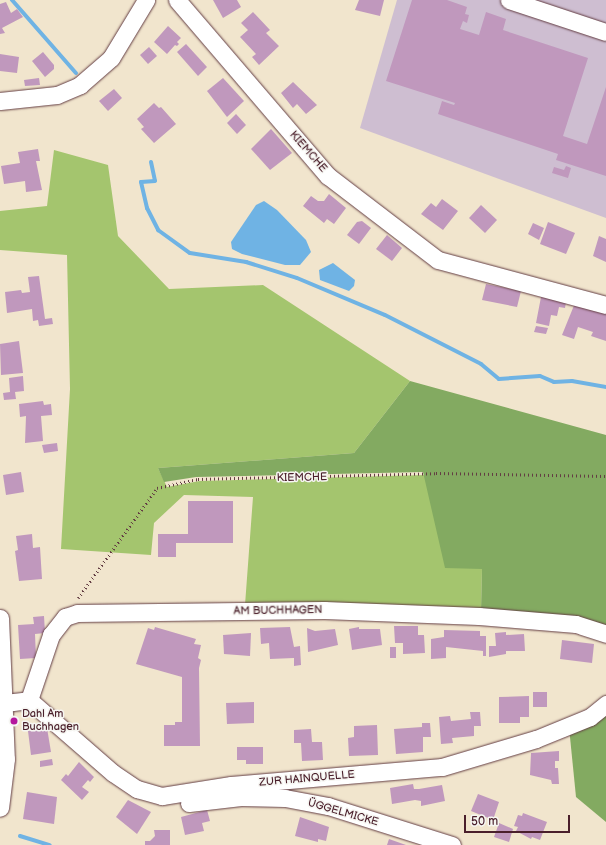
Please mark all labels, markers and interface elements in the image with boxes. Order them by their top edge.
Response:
street label: KIEMCHE [287,129,329,175]
street label: KIEMCHE [277,471,327,485]
street label: AM BUCHHAGEN [233,604,323,618]
place label: Dahl Am Buchhagen [22,708,79,734]
marker: Dahl Am Buchhagen [9,716,19,726]
street label: ZUR HAINQUELLE [259,768,355,790]
street label: ÜGGELMICKE [306,797,380,829]
scale bar [466,807,572,833]
text: 50 m [471,814,498,829]

